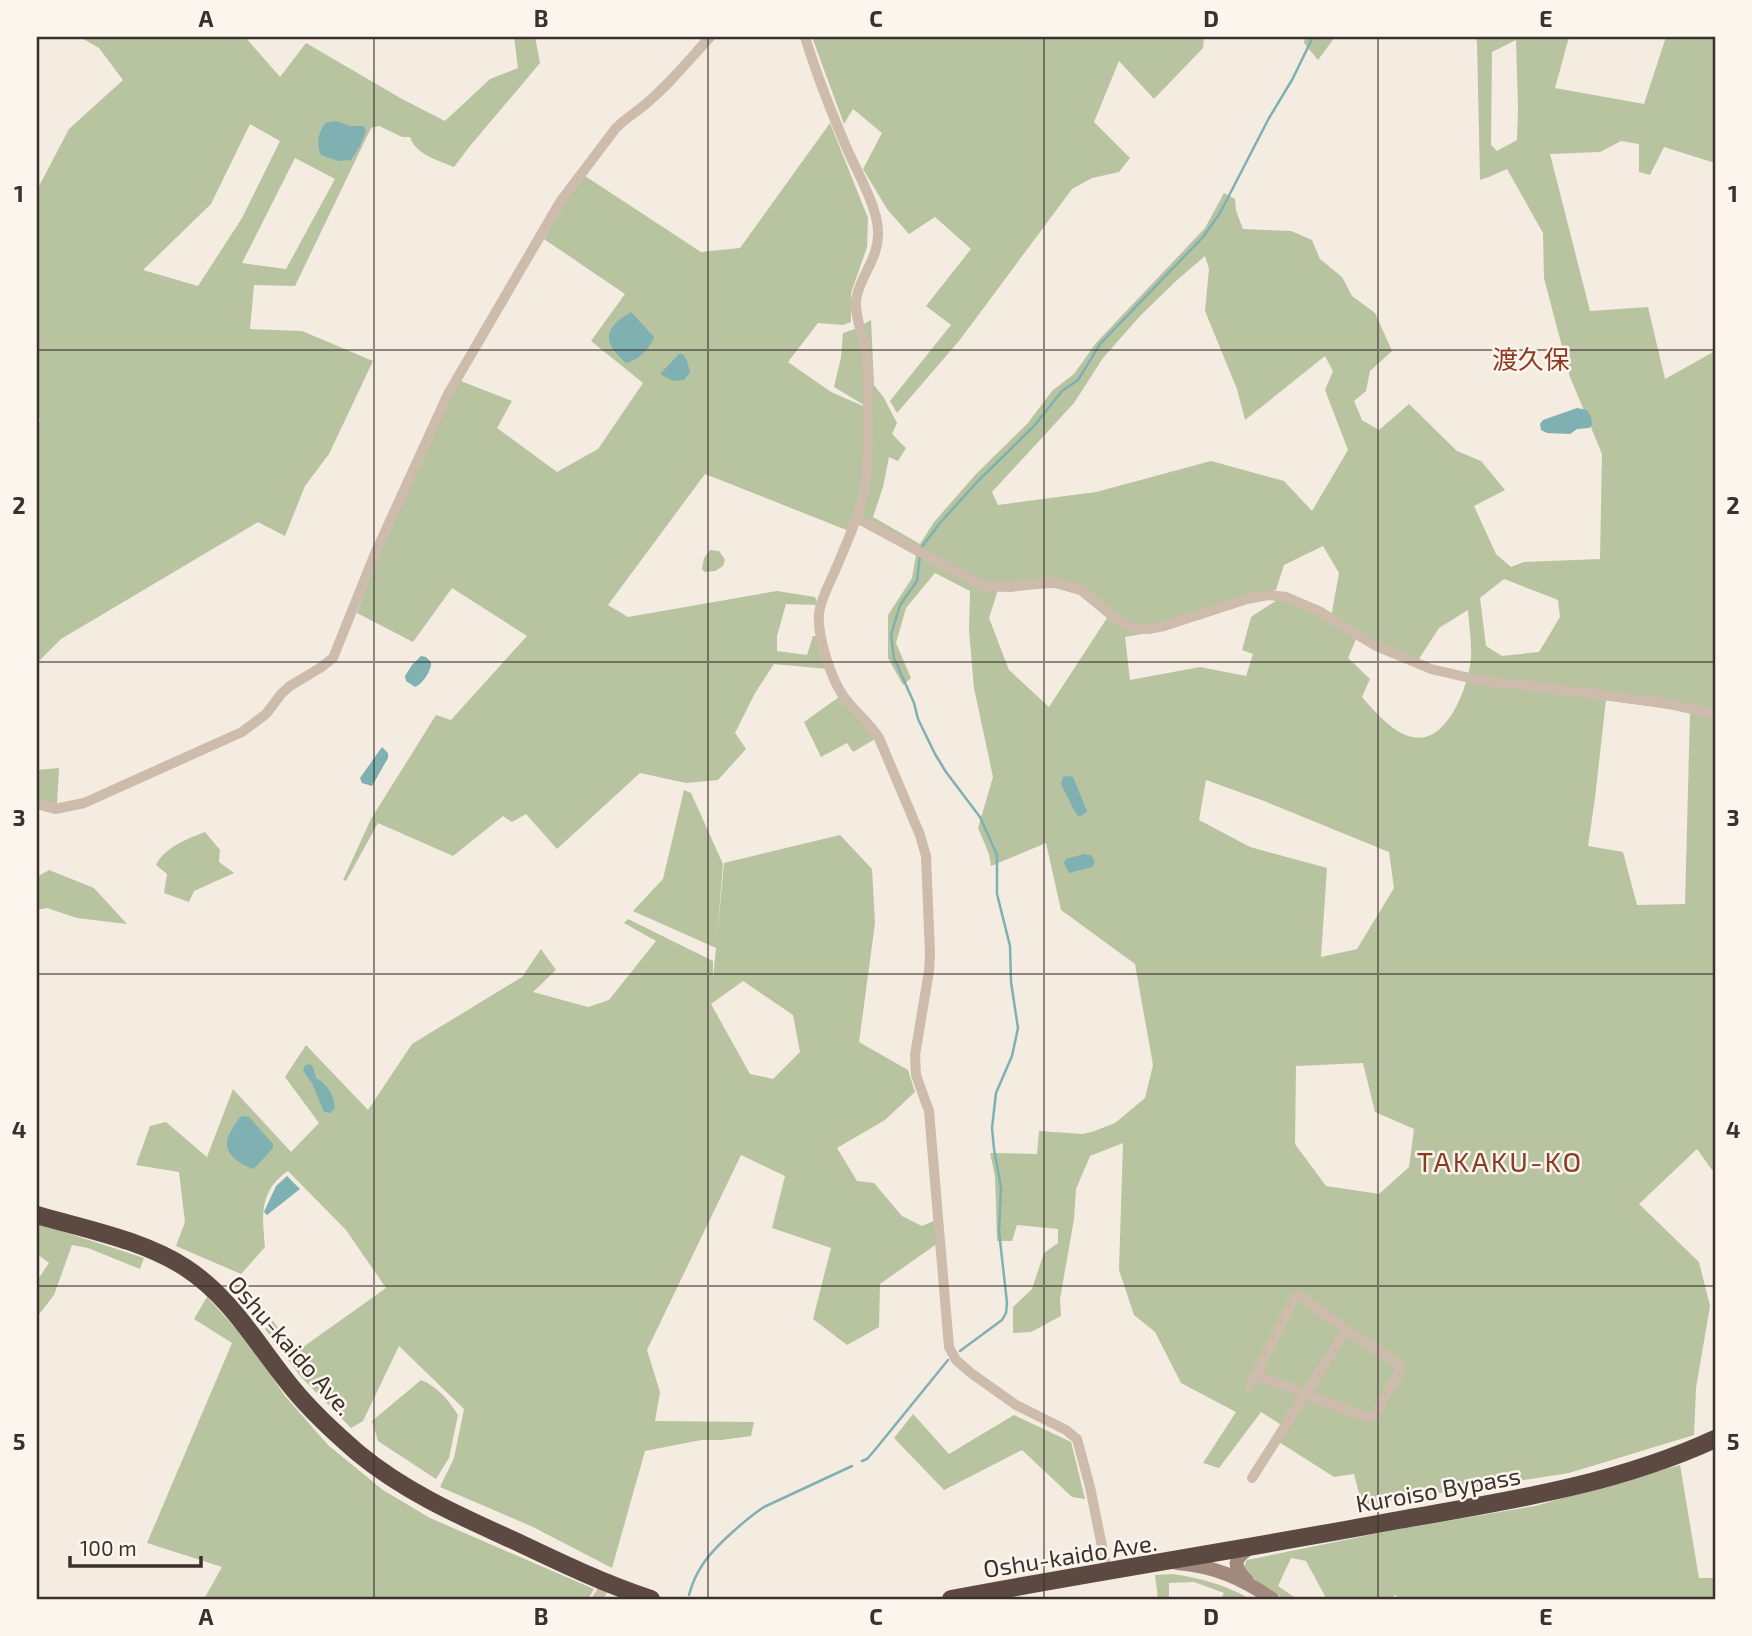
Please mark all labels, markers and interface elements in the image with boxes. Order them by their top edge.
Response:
text: A [198,4,214,32]
text: B [534,4,548,32]
text: C [869,4,883,32]
text: D [1203,4,1219,32]
text: E [1539,4,1553,32]
text: 1 [14,179,24,207]
text: 1 [1728,179,1738,207]
district label: 渡久保 [1492,343,1570,374]
text: 2 [12,491,26,519]
text: 2 [1726,491,1740,519]
text: 3 [12,803,26,831]
text: 3 [1726,803,1740,831]
text: 4 [12,1115,26,1143]
text: 4 [1726,1115,1740,1143]
district label: TAKAKU-KO [1417,1144,1583,1178]
street label: Oshu-kaido Ave. [222,1269,360,1421]
text: 5 [13,1427,25,1455]
text: 5 [1727,1427,1739,1455]
street label: Kuroiso Bypass [1353,1460,1523,1518]
scale bar [70,1524,201,1568]
street label: Oshu-kaido Ave. [981,1527,1159,1583]
text: 100 m [80,1535,137,1560]
text: A [198,1602,214,1630]
text: B [534,1602,548,1630]
text: C [869,1602,883,1630]
text: D [1203,1602,1219,1630]
text: E [1539,1602,1553,1630]

